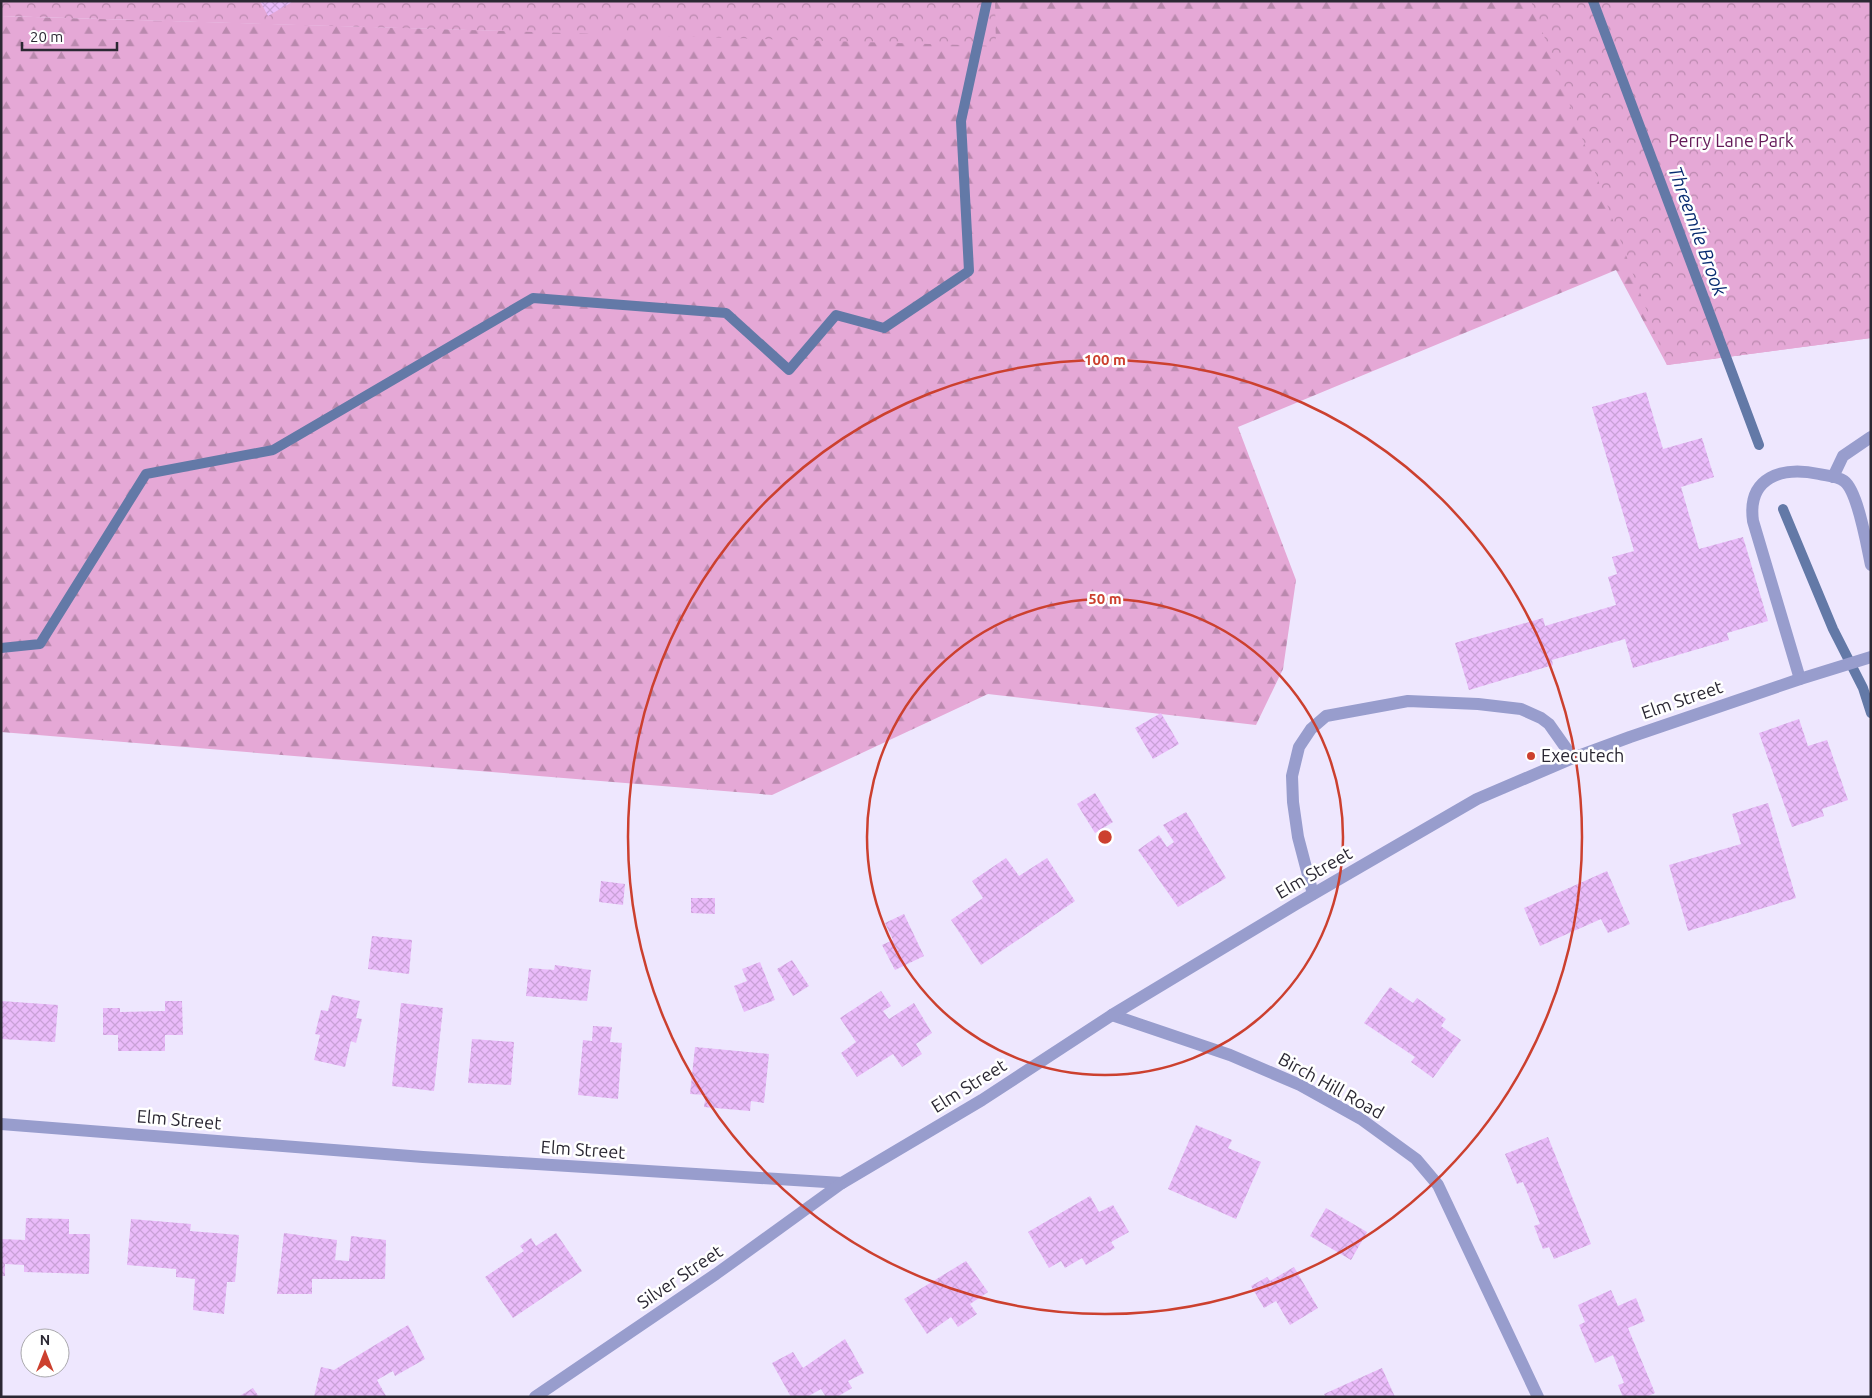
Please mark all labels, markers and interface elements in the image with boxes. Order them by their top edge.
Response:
scale bar [22,20,118,52]
text: 20 m [30,28,63,45]
park label: Perry Lane Park [1668,130,1794,150]
water label: Threemile Brook [1664,163,1732,299]
text: 100 m [1084,351,1126,368]
text: 50 m [1088,590,1122,607]
street label: Elm Street [1638,676,1725,722]
place label: Executech [1541,745,1624,765]
marker: Executech [1525,750,1537,762]
centre of rings [1096,828,1114,846]
street label: Elm Street [1272,842,1355,902]
street label: Birch Hill Road [1275,1048,1388,1122]
street label: Elm Street [927,1054,1010,1116]
street label: Elm Street [136,1105,222,1133]
street label: Elm Street [540,1136,626,1162]
street label: Silver Street [633,1240,726,1312]
north arrow [20,1328,70,1378]
text: N [40,1332,50,1348]

